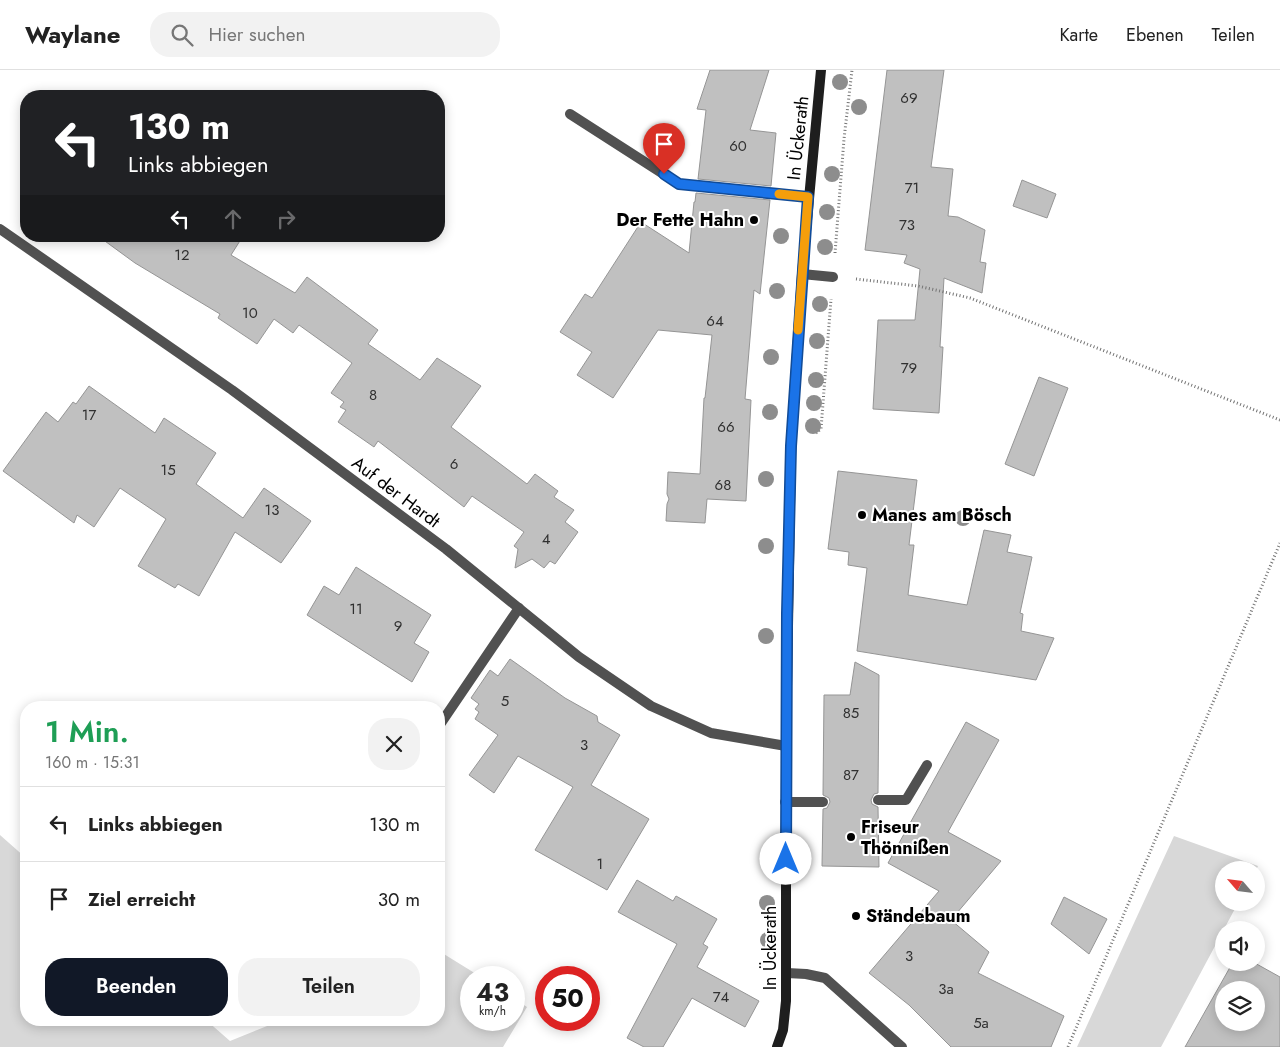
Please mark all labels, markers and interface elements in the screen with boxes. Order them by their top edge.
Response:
search box [150,12,500,57]
text: Waylane [25,17,120,52]
icon: search [168,21,196,49]
text: Hier suchen [208,21,305,48]
text: Karte [1059,22,1098,48]
text: Ebenen [1126,22,1184,48]
text: Teilen [1212,22,1255,48]
house number: 69 [900,87,918,109]
street label: In Ückerath [781,95,815,181]
text: 130 m [128,102,230,152]
icon: left [45,110,110,175]
pin [643,123,685,174]
icon: arrive [650,130,678,158]
house number: 60 [729,135,747,157]
text: Links abbiegen [128,148,268,180]
house number: 71 [905,177,919,199]
icon: left [166,205,194,233]
icon: ahead [219,205,247,233]
icon: right [272,205,300,233]
place label: Der Fette Hahn [616,207,744,233]
marker: Der Fette Hahn [748,214,760,226]
house number: 73 [899,214,915,236]
house number: 12 [174,244,190,266]
house number: 10 [242,302,258,324]
house number: 64 [706,310,724,332]
house number: 79 [901,357,917,379]
house number: 8 [369,384,377,406]
house number: 17 [82,404,96,426]
house number: 66 [717,416,735,438]
street label: Auf der Hardt [346,450,446,534]
house number: 6 [450,453,458,475]
house number: 15 [160,459,176,481]
house number: 68 [715,474,731,496]
house number: 13 [265,499,279,521]
place label: Manes am Bösch [872,502,1012,528]
marker: Manes am Bösch [856,509,868,521]
house number: 4 [542,528,551,550]
house number: 11 [349,598,363,620]
house number: 9 [394,615,402,637]
house number: 5 [501,690,509,712]
house number: 85 [843,702,859,724]
text: 1 Min. [45,710,129,753]
button: close [368,718,420,770]
house number: 3 [580,734,588,756]
text: 160 m · 15:31 [45,751,140,774]
house number: 87 [843,764,859,786]
icon: left [45,810,73,838]
text: Links abbiegen [88,811,223,838]
text: 130 m [369,811,420,838]
place label: Friseur Thönnißen [861,814,949,861]
marker: Friseur Thönnißen [845,831,857,843]
position arrow [759,832,811,884]
house number: 1 [597,853,603,875]
north arrow [1215,861,1265,911]
map controls [1215,861,1265,1031]
icon: arrive [45,885,73,913]
text: Ziel erreicht [88,886,195,913]
text: 30 m [378,886,420,913]
place label: Ständebaum [866,903,970,929]
street label: In Ückerath [757,906,783,990]
marker: Ständebaum [850,910,862,922]
button: sound [1215,921,1265,971]
house number: 3 [905,945,913,967]
button: Beenden [45,958,228,1016]
button: Teilen [238,958,420,1016]
speed limit sign: 50 [535,966,600,1031]
text: 43 [476,974,509,1010]
house number: 3a [938,978,954,1000]
button: layers [1215,981,1265,1031]
house number: 74 [713,986,730,1008]
text: km/h [479,1002,506,1020]
house number: 5a [973,1012,989,1034]

